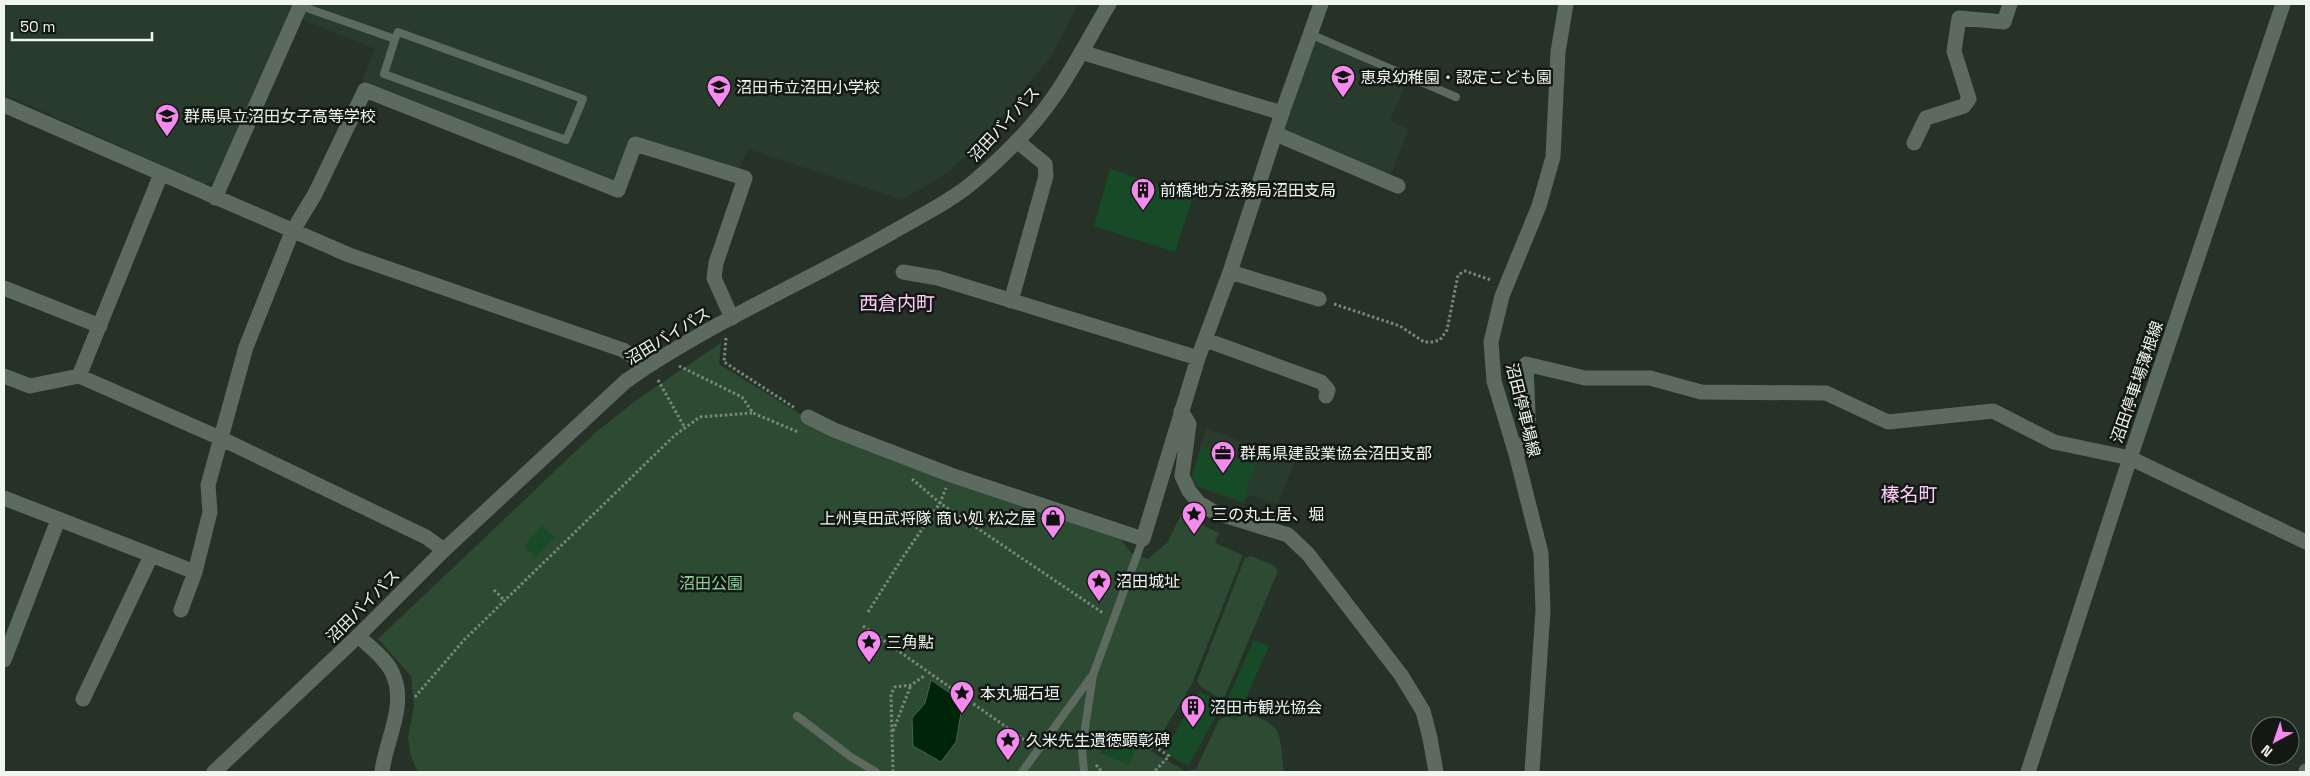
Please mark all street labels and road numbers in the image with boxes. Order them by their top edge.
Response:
street label: 沼田バイパス [964,82,1044,166]
street label: 沼田バイパス [622,302,714,370]
street label: 沼田停車場薄根線 [2106,318,2168,446]
street label: 沼田停車場線 [1501,361,1545,459]
street label: 沼田バイパス [322,565,404,647]

